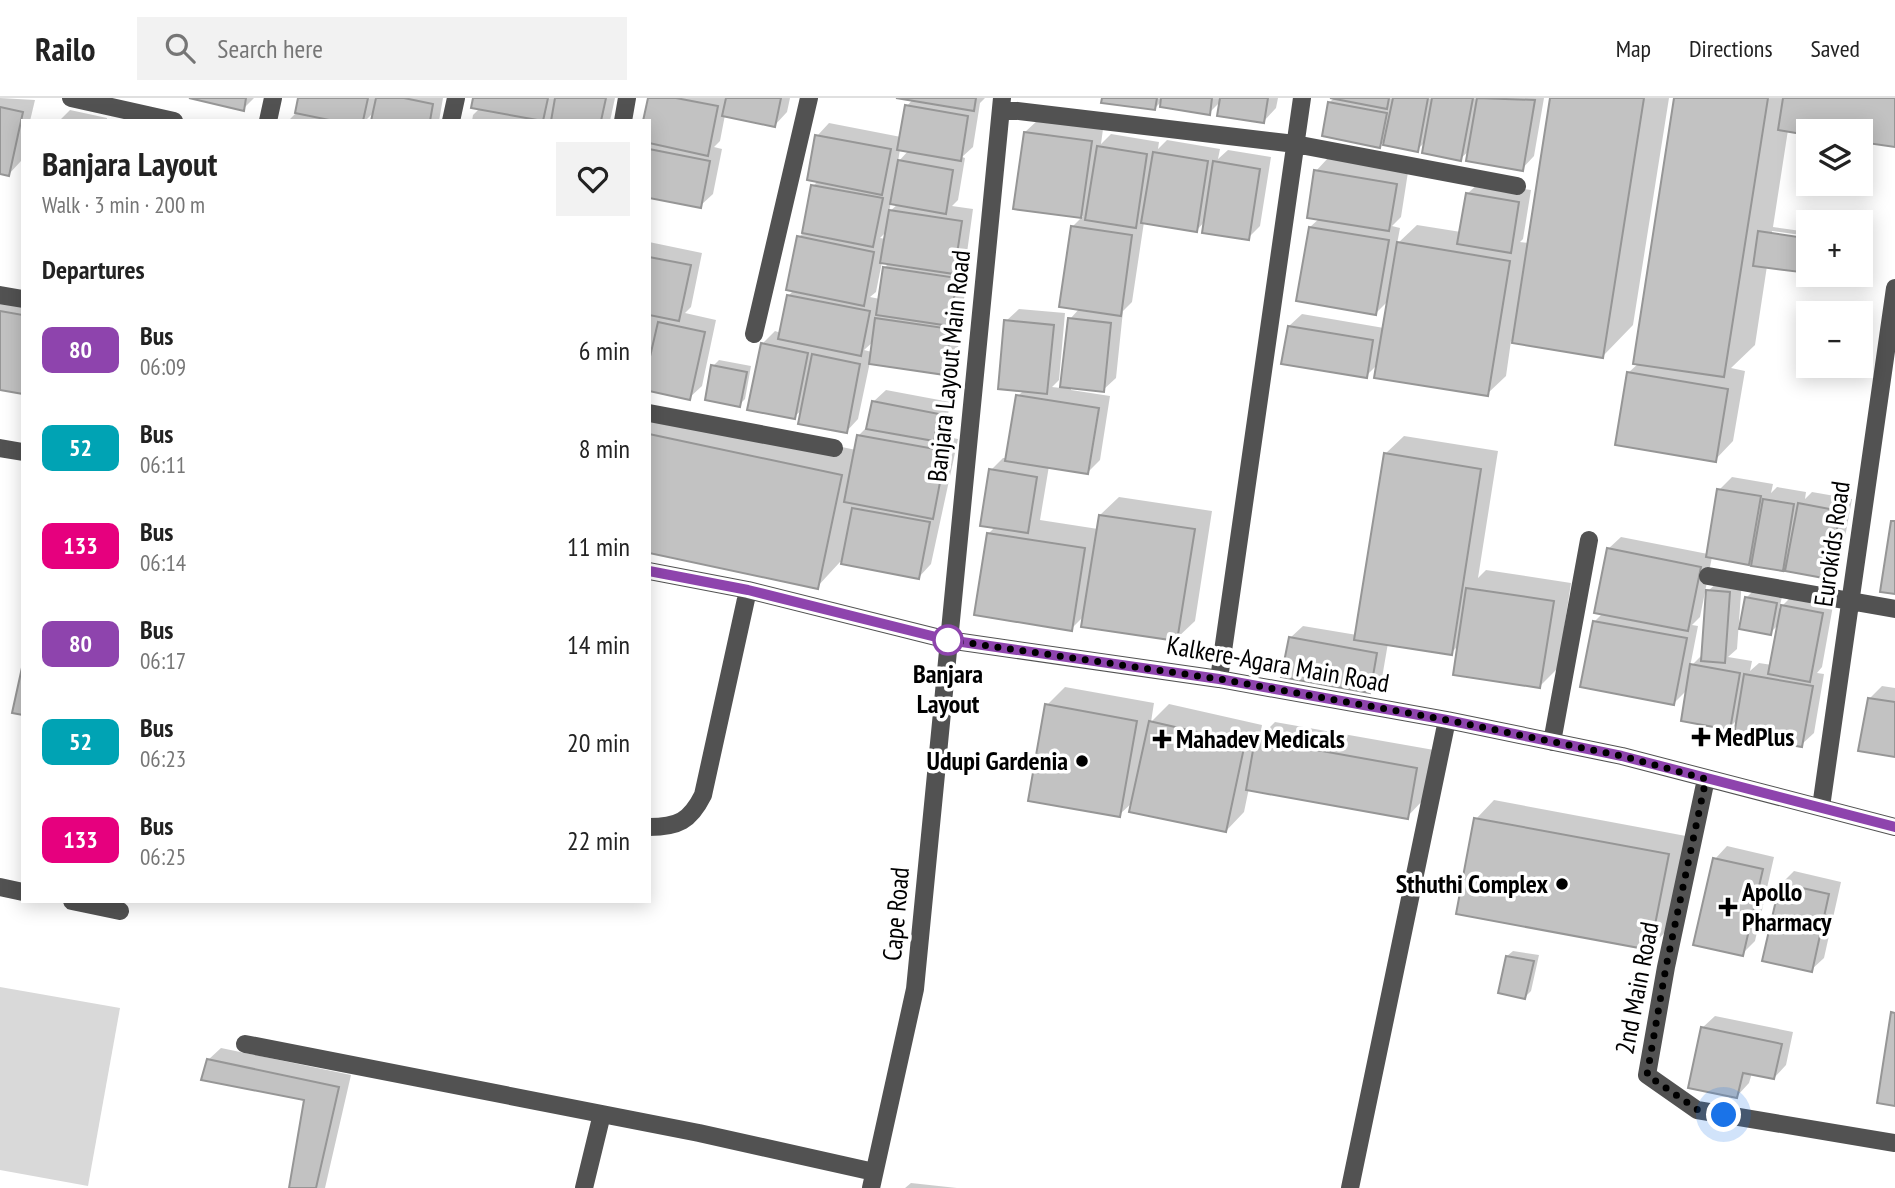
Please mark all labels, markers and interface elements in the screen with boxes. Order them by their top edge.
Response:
search box [137,17,627,80]
text: Railo [35,27,95,70]
icon: search [161,29,199,67]
text: Search here [217,32,323,65]
text: Map [1616,33,1651,64]
text: Directions [1689,33,1773,64]
text: Saved [1811,33,1860,64]
map controls [1796,119,1873,378]
button: layers [1796,119,1873,196]
text: Banjara Layout [42,142,217,185]
button: heart [556,142,630,216]
text: Walk · 3 min · 200 m [42,190,205,219]
button: + [1796,210,1873,287]
street label: Banjara Layout Main Road [920,248,977,483]
text: Departures [42,253,145,286]
button: − [1796,301,1873,378]
text: Bus [140,319,173,352]
text: 80 [69,334,92,365]
text: 6 min [579,334,630,367]
text: 06:09 [140,352,186,381]
text: Bus [140,417,173,450]
text: 52 [69,432,92,463]
text: 8 min [579,432,630,465]
text: 06:11 [140,450,186,479]
street label: Eurokids Road [1806,479,1857,609]
text: Bus [140,515,173,548]
text: 133 [63,530,98,561]
text: 11 min [567,530,630,563]
text: 06:14 [140,548,186,577]
text: Bus [140,613,173,646]
marker: Banjara Layout [933,625,963,655]
text: 80 [69,628,92,659]
text: 14 min [567,628,630,661]
street label: Kalkere-Agara Main Road [1164,628,1392,699]
text: 06:17 [140,646,186,675]
place label: Banjara Layout [913,657,983,720]
text: Bus [140,711,173,744]
place label: MedPlus [1715,720,1794,753]
place label: Mahadev Medicals [1176,722,1345,755]
text: 52 [69,726,92,757]
text: 20 min [567,726,630,759]
marker: MedPlus [1693,729,1709,745]
marker: Mahadev Medicals [1154,731,1170,747]
text: 06:23 [140,744,186,773]
place label: Udupi Gardenia [927,744,1068,777]
marker: Udupi Gardenia [1074,753,1090,769]
text: Bus [140,809,173,842]
text: 133 [63,824,98,855]
text: 22 min [567,824,630,857]
text: 06:25 [140,842,186,871]
street label: Cape Road [875,866,916,962]
place label: Sthuthi Complex [1396,867,1549,900]
place label: Apollo Pharmacy [1741,875,1832,938]
marker: Sthuthi Complex [1554,876,1570,892]
marker: Apollo Pharmacy [1720,899,1736,915]
street label: 2nd Main Road [1608,919,1665,1057]
your location [1706,1097,1741,1132]

